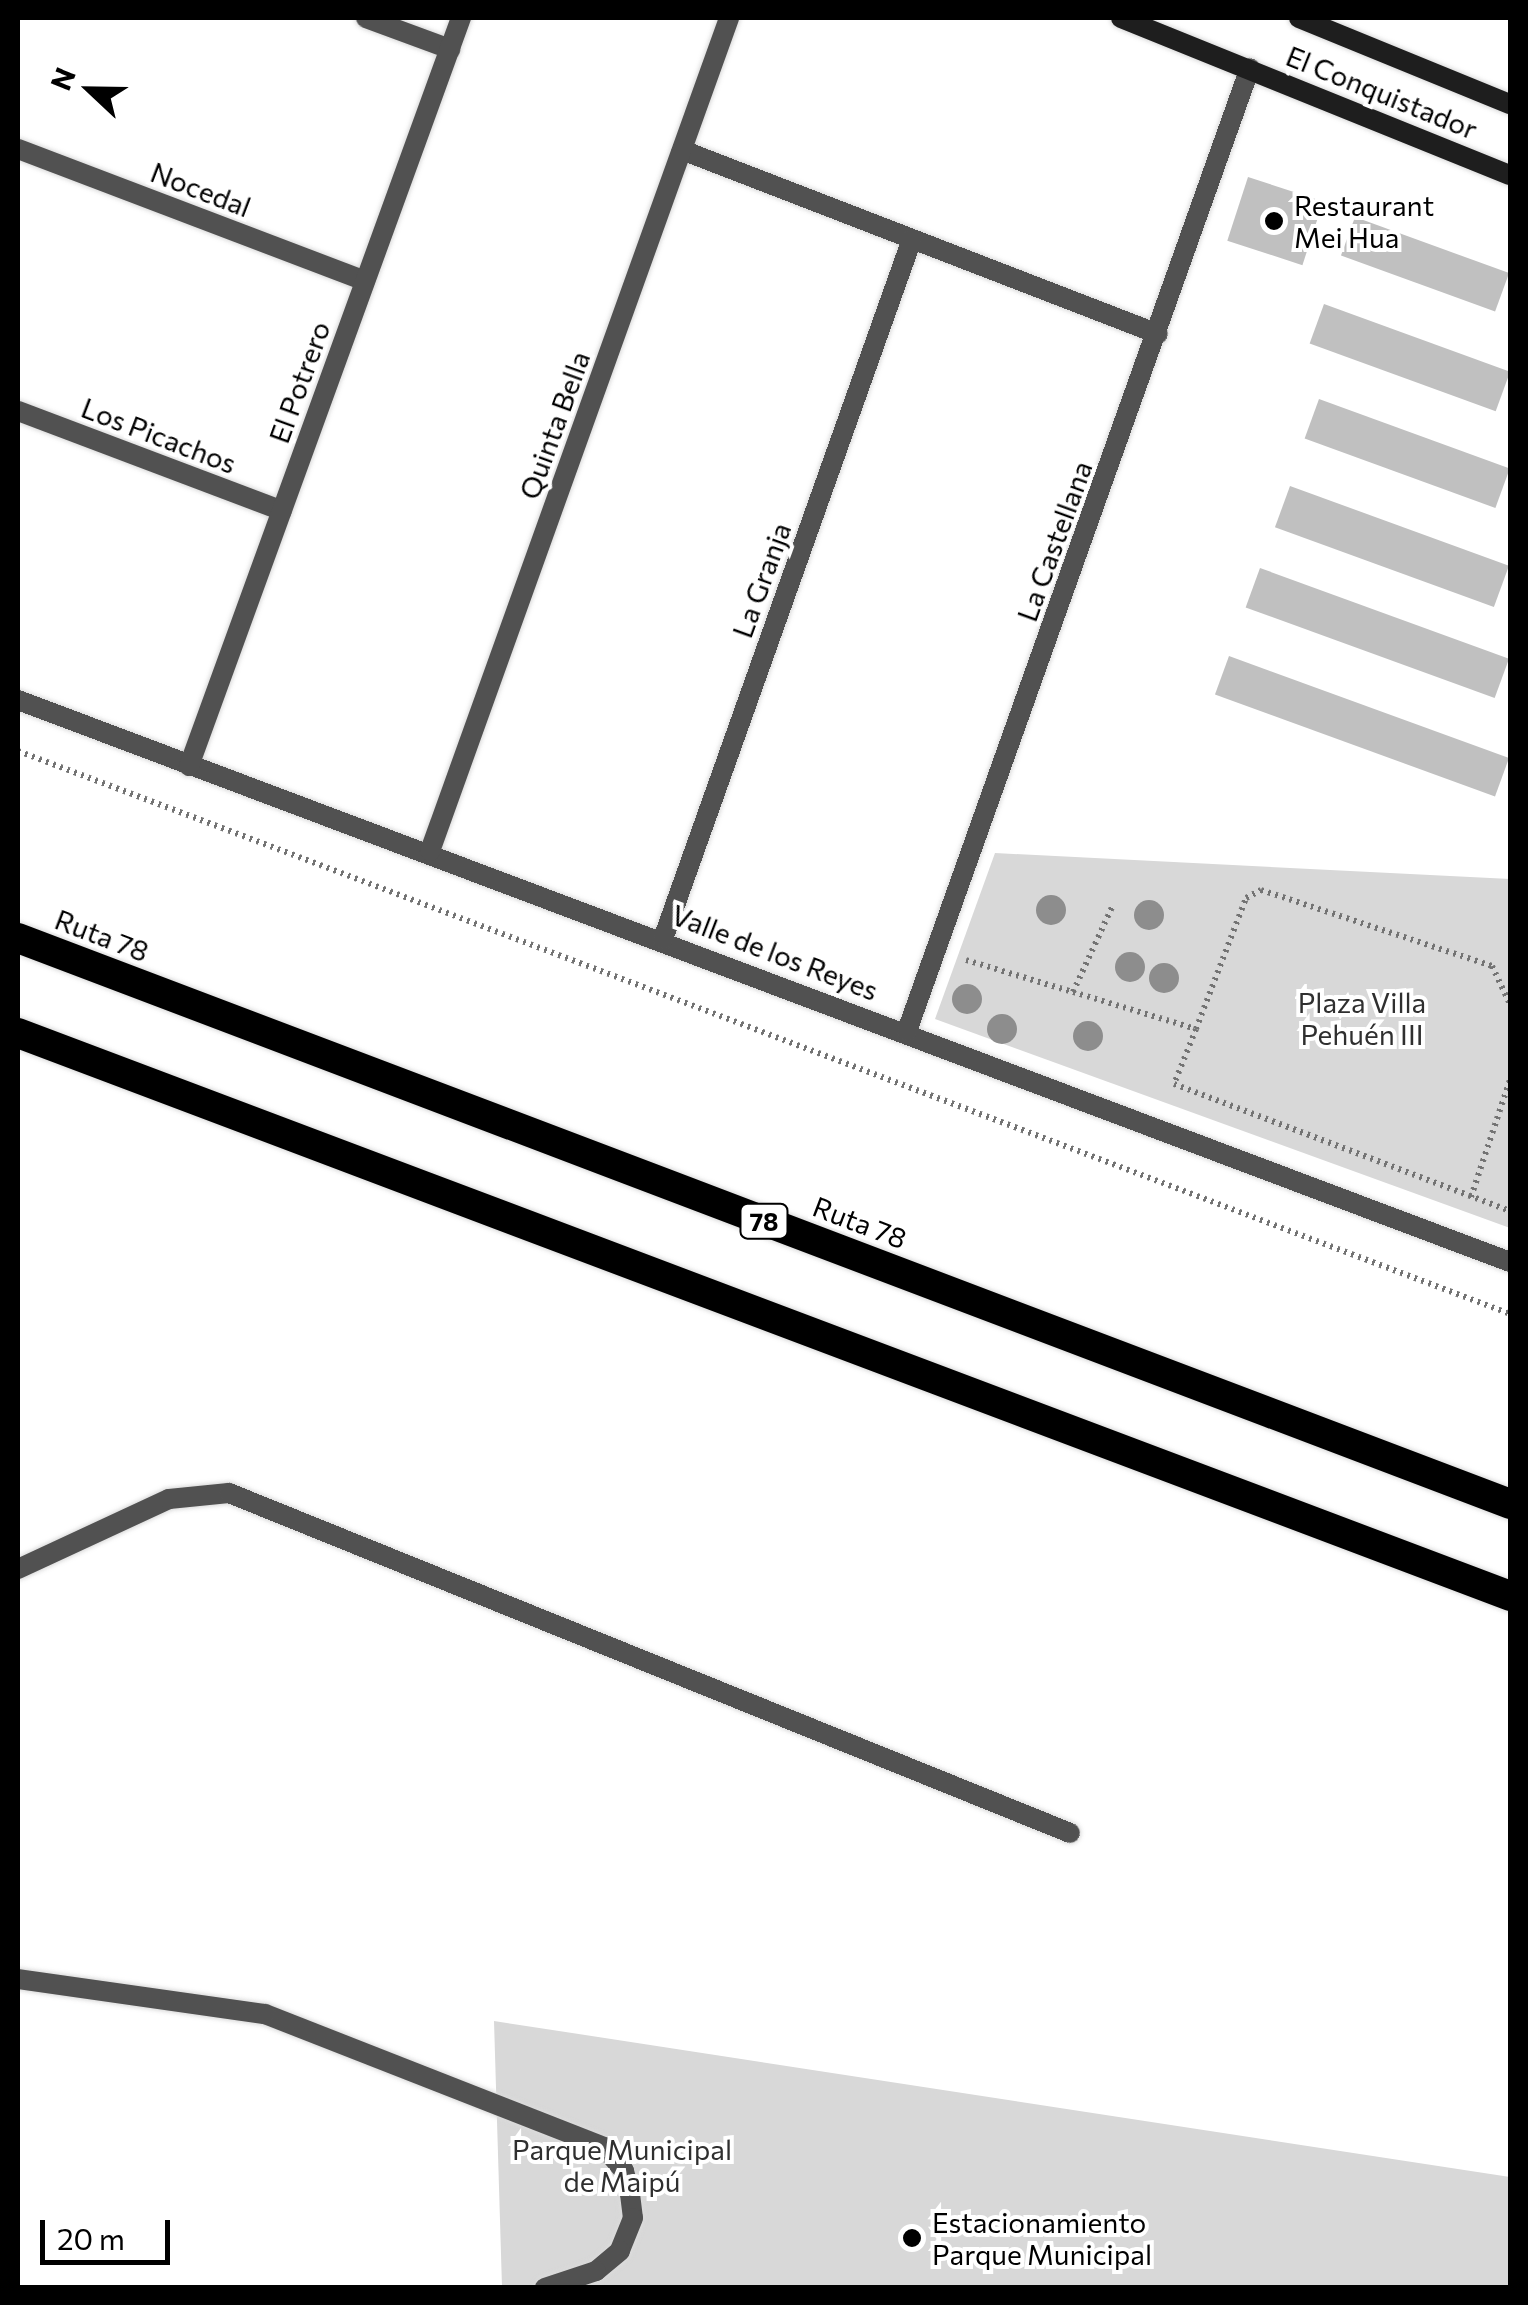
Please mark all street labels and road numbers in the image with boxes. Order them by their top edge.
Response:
street label: El Conquistador [1282,38,1482,146]
street label: Nocedal [146,155,256,223]
street label: El Potrero [261,317,337,447]
street label: Quinta Bella [512,346,596,504]
street label: Los Picachos [77,390,241,480]
street label: La Castellana [1009,456,1099,626]
street label: La Granja [725,518,797,642]
street label: Valle de los Reyes [667,897,883,1007]
street label: Ruta 78 [50,902,154,968]
street label: Ruta 78 [808,1189,912,1255]
road number: 78 [739,1201,789,1241]

